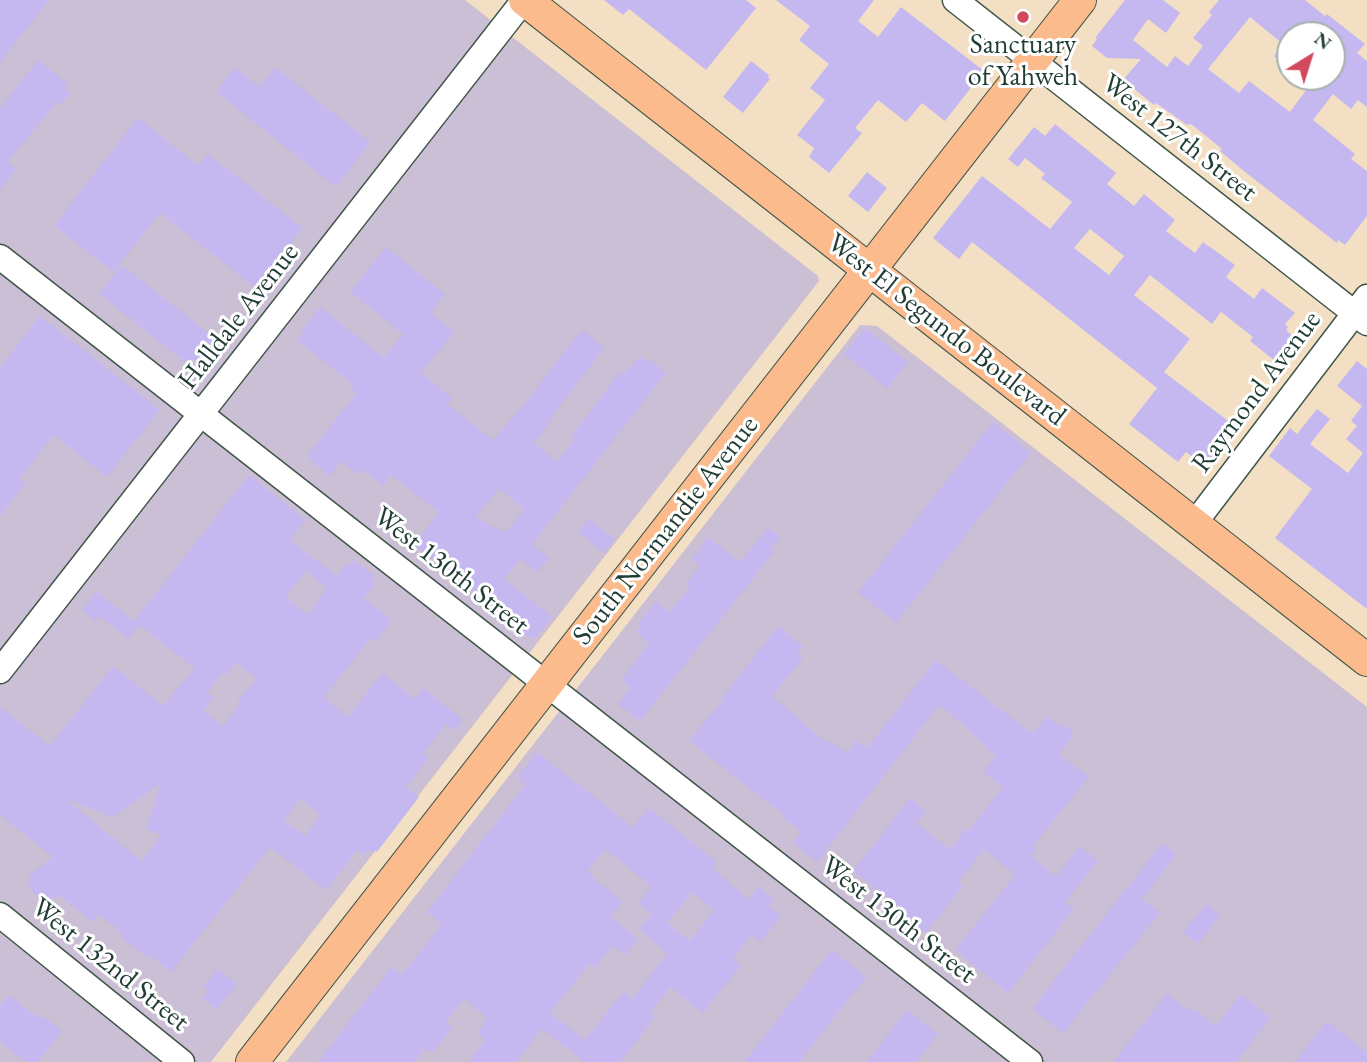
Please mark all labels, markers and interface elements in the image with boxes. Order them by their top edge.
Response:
marker: Sanctuary of Yahweh [1015,9,1031,25]
north arrow [1276,21,1346,91]
text: N [1309,26,1337,55]
place label: Sanctuary of Yahweh [968,28,1078,94]
street label: West 127th Street [1095,67,1263,209]
street label: West El Segundo Boulevard [820,226,1072,434]
street label: Halldale Avenue [172,237,306,397]
street label: Raymond Avenue [1185,305,1329,479]
street label: South Normandie Avenue [566,410,766,652]
street label: West 130th Street [367,500,535,642]
street label: West 130th Street [814,849,982,991]
street label: West 132nd Street [24,891,196,1039]

